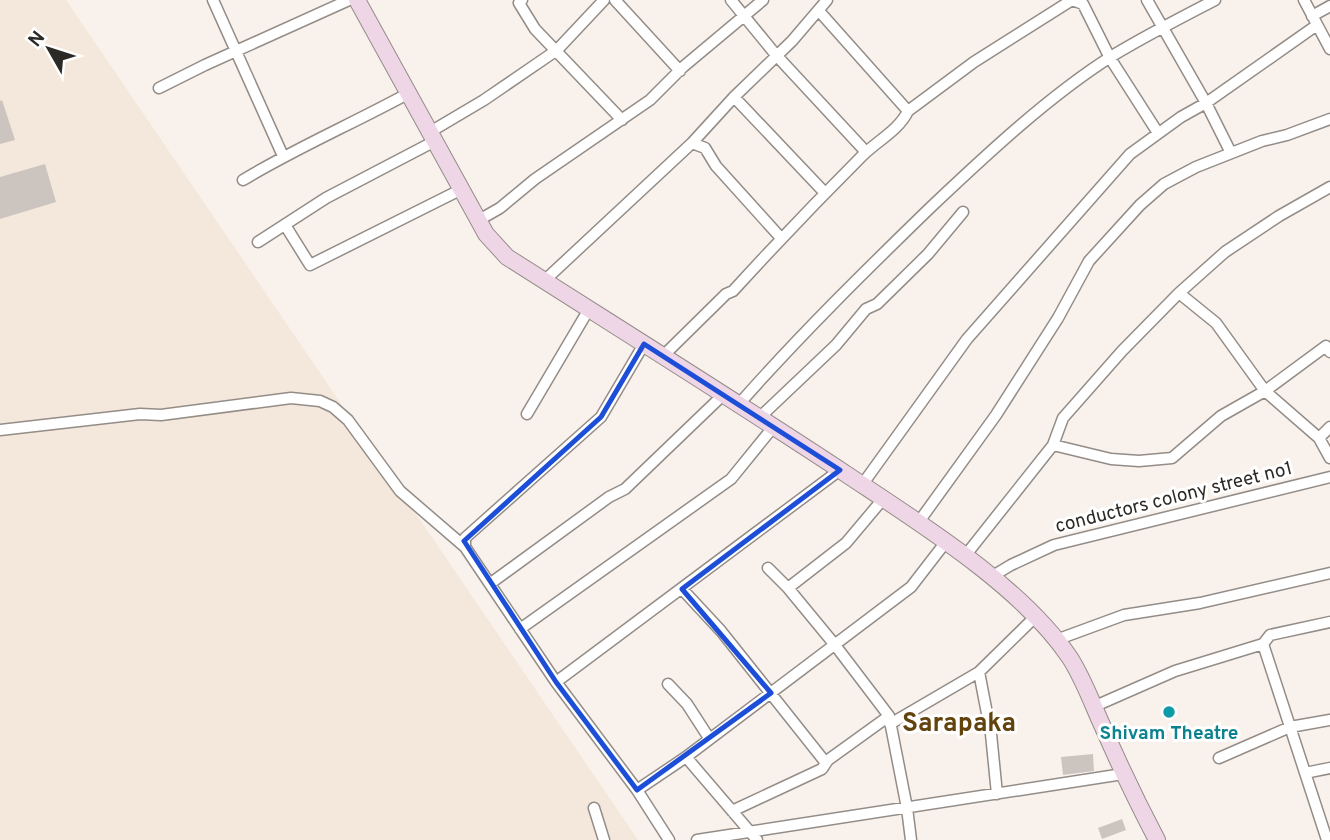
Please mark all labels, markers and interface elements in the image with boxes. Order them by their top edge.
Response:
north arrow [14,14,84,84]
text: N [24,27,51,52]
street label: conductors colony street no1 [1053,457,1295,539]
marker: Shivam Theatre [1161,704,1177,720]
district label: Sarapaka [902,708,1016,741]
place label: Shivam Theatre [1100,722,1238,746]

